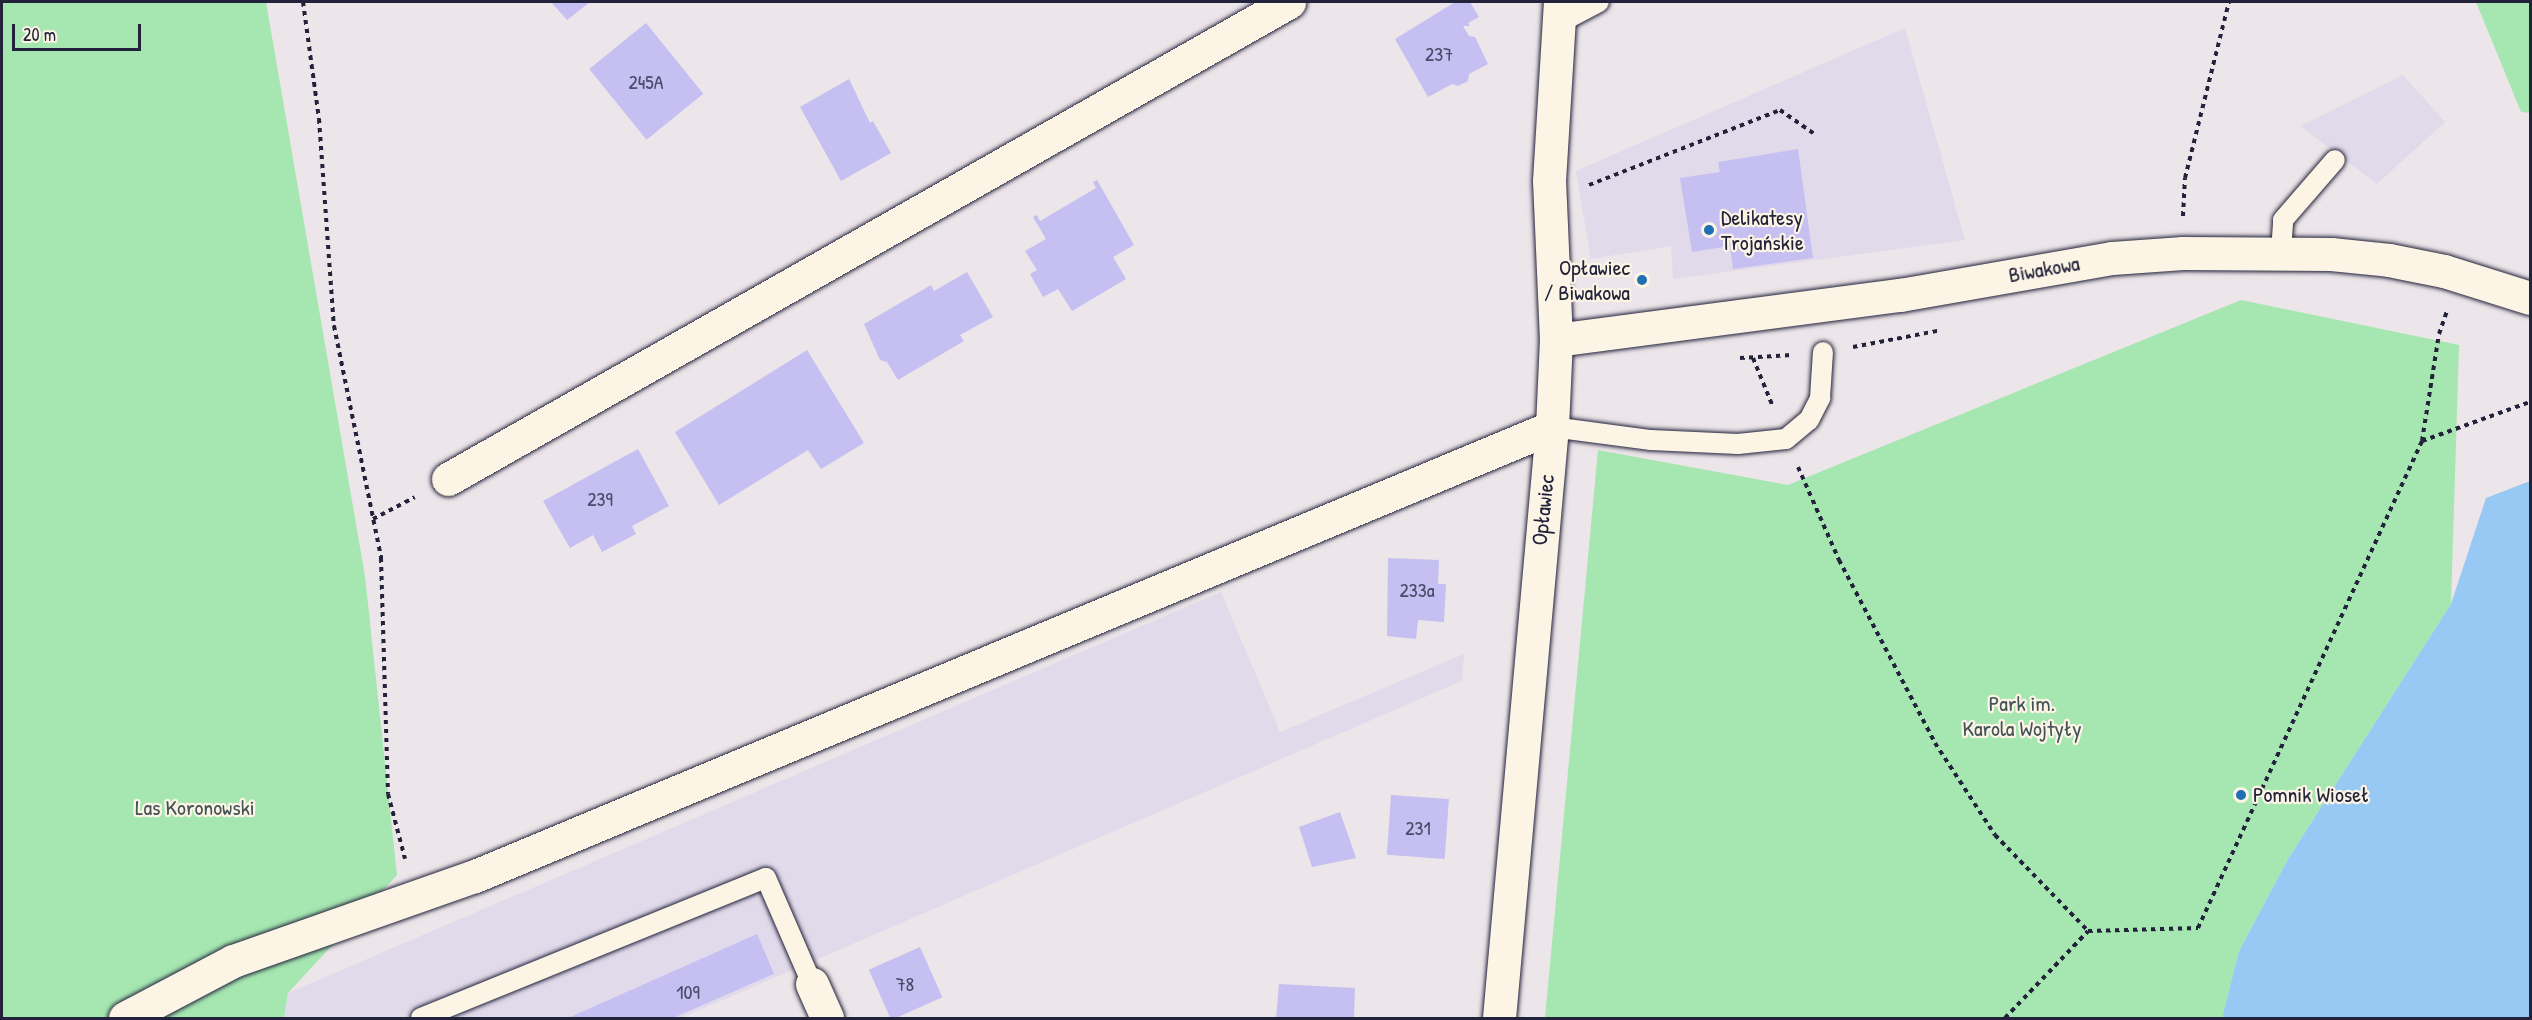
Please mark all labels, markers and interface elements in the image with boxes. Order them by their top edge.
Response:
scale bar [15,12,144,50]
text: 20 m [23,22,56,47]
house number: 237 [1425,41,1453,65]
house number: 245A [628,69,664,93]
place label: Delikatesy Trojańskie [1721,204,1804,255]
marker: Delikatesy Trojańskie [1702,223,1716,237]
street label: Biwakowa [2006,250,2082,288]
place label: Opławiec / Biwakowa [1544,254,1630,306]
marker: Opławiec / Biwakowa [1635,273,1649,287]
street label: Opławiec [1526,473,1560,547]
house number: 239 [587,486,613,510]
house number: 233a [1399,577,1435,601]
park label: Park im. Karola Wojtyły [1962,690,2082,742]
place label: Pomnik Wioseł [2253,782,2369,808]
marker: Pomnik Wioseł [2234,788,2248,802]
park label: Las Koronowski [135,795,255,821]
house number: 231 [1405,815,1431,839]
house number: 78 [896,971,914,995]
house number: 109 [676,979,700,1003]

